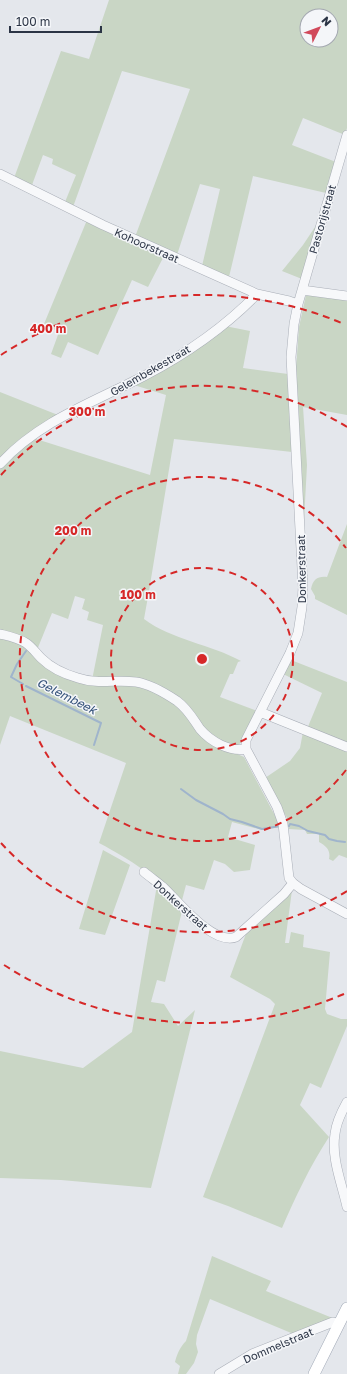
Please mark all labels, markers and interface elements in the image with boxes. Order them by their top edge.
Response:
scale bar [10,8,101,34]
north arrow [299,8,339,48]
text: 100 m [16,14,50,29]
text: N [319,14,334,28]
street label: Pastorijstraat [306,183,338,255]
street label: Kohoorstraat [113,225,181,265]
text: 400 m [30,321,66,336]
street label: Gelembekestraat [108,342,192,398]
text: 300 m [69,404,105,419]
text: 200 m [55,523,91,538]
street label: Donkerstraat [294,534,308,604]
text: 100 m [120,587,156,602]
centre of rings [195,652,209,666]
water label: Gelembeek [35,675,100,718]
street label: Donkerstraat [151,877,211,933]
street label: Dommelstraat [241,1324,315,1366]

